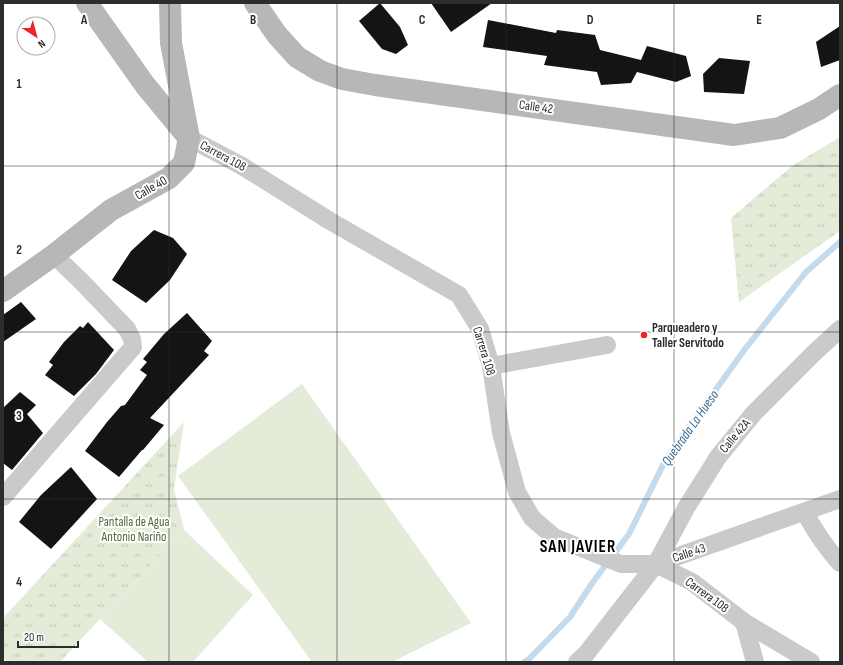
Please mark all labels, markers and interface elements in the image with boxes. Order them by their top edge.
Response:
text: A [80,12,88,28]
text: B [250,12,256,28]
text: C [419,12,426,28]
text: D [587,12,594,28]
text: E [756,12,762,28]
north arrow [16,16,56,56]
text: N [35,37,48,51]
text: 1 [16,76,22,92]
street label: Calle 42 [518,97,554,117]
street label: Carrera 108 [197,137,249,175]
street label: Calle 40 [132,172,170,204]
text: 2 [16,242,22,258]
place label: Parqueadero y Taller Servitodo [652,320,724,351]
street label: Carrera 108 [469,325,499,378]
marker: Parqueadero y Taller Servitodo [639,330,649,340]
water label: Quebrada La Hueso [658,387,722,469]
text: 3 [16,408,22,424]
street label: Calle 42A [716,415,754,456]
park label: Pantalla de Agua Antonio Nariño [99,514,169,545]
district label: SAN JAVIER [540,537,616,557]
street label: Calle 43 [670,540,708,566]
text: 4 [16,574,22,590]
street label: Carrera 108 [682,574,732,616]
scale bar [18,623,78,649]
text: 20 m [24,630,44,645]

